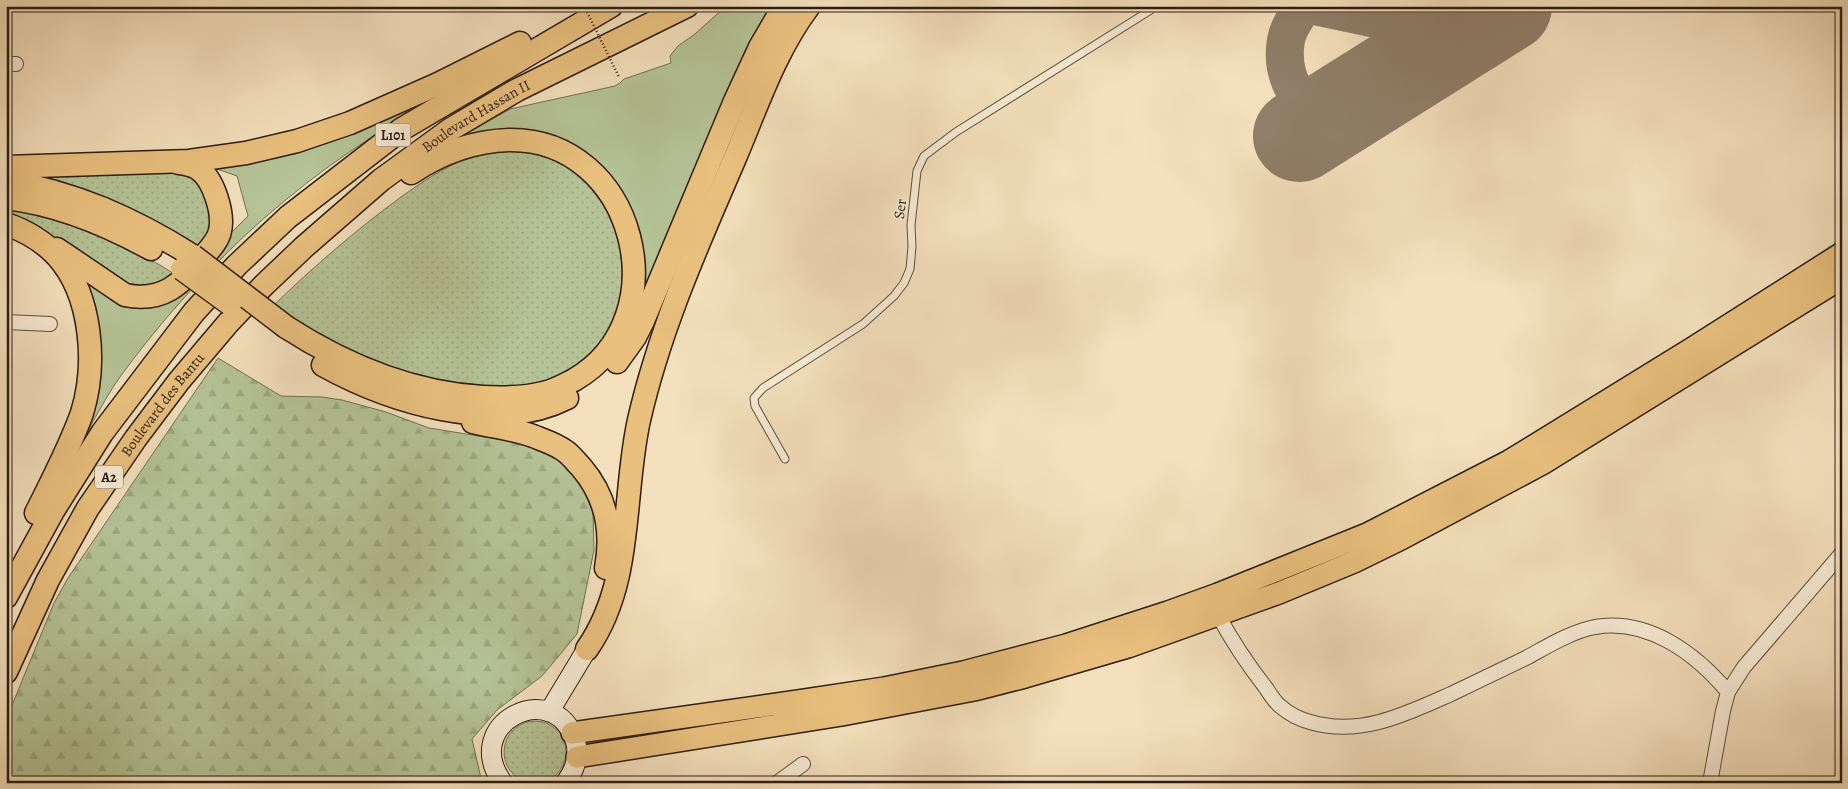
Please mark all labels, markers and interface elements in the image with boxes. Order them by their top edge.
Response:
street label: Boulevard Hassan II [418,75,534,157]
road number: L101 [376,124,410,146]
street label: Ser [889,198,911,220]
street label: Boulevard des Bantu [116,348,209,460]
road number: A2 [95,466,123,488]

